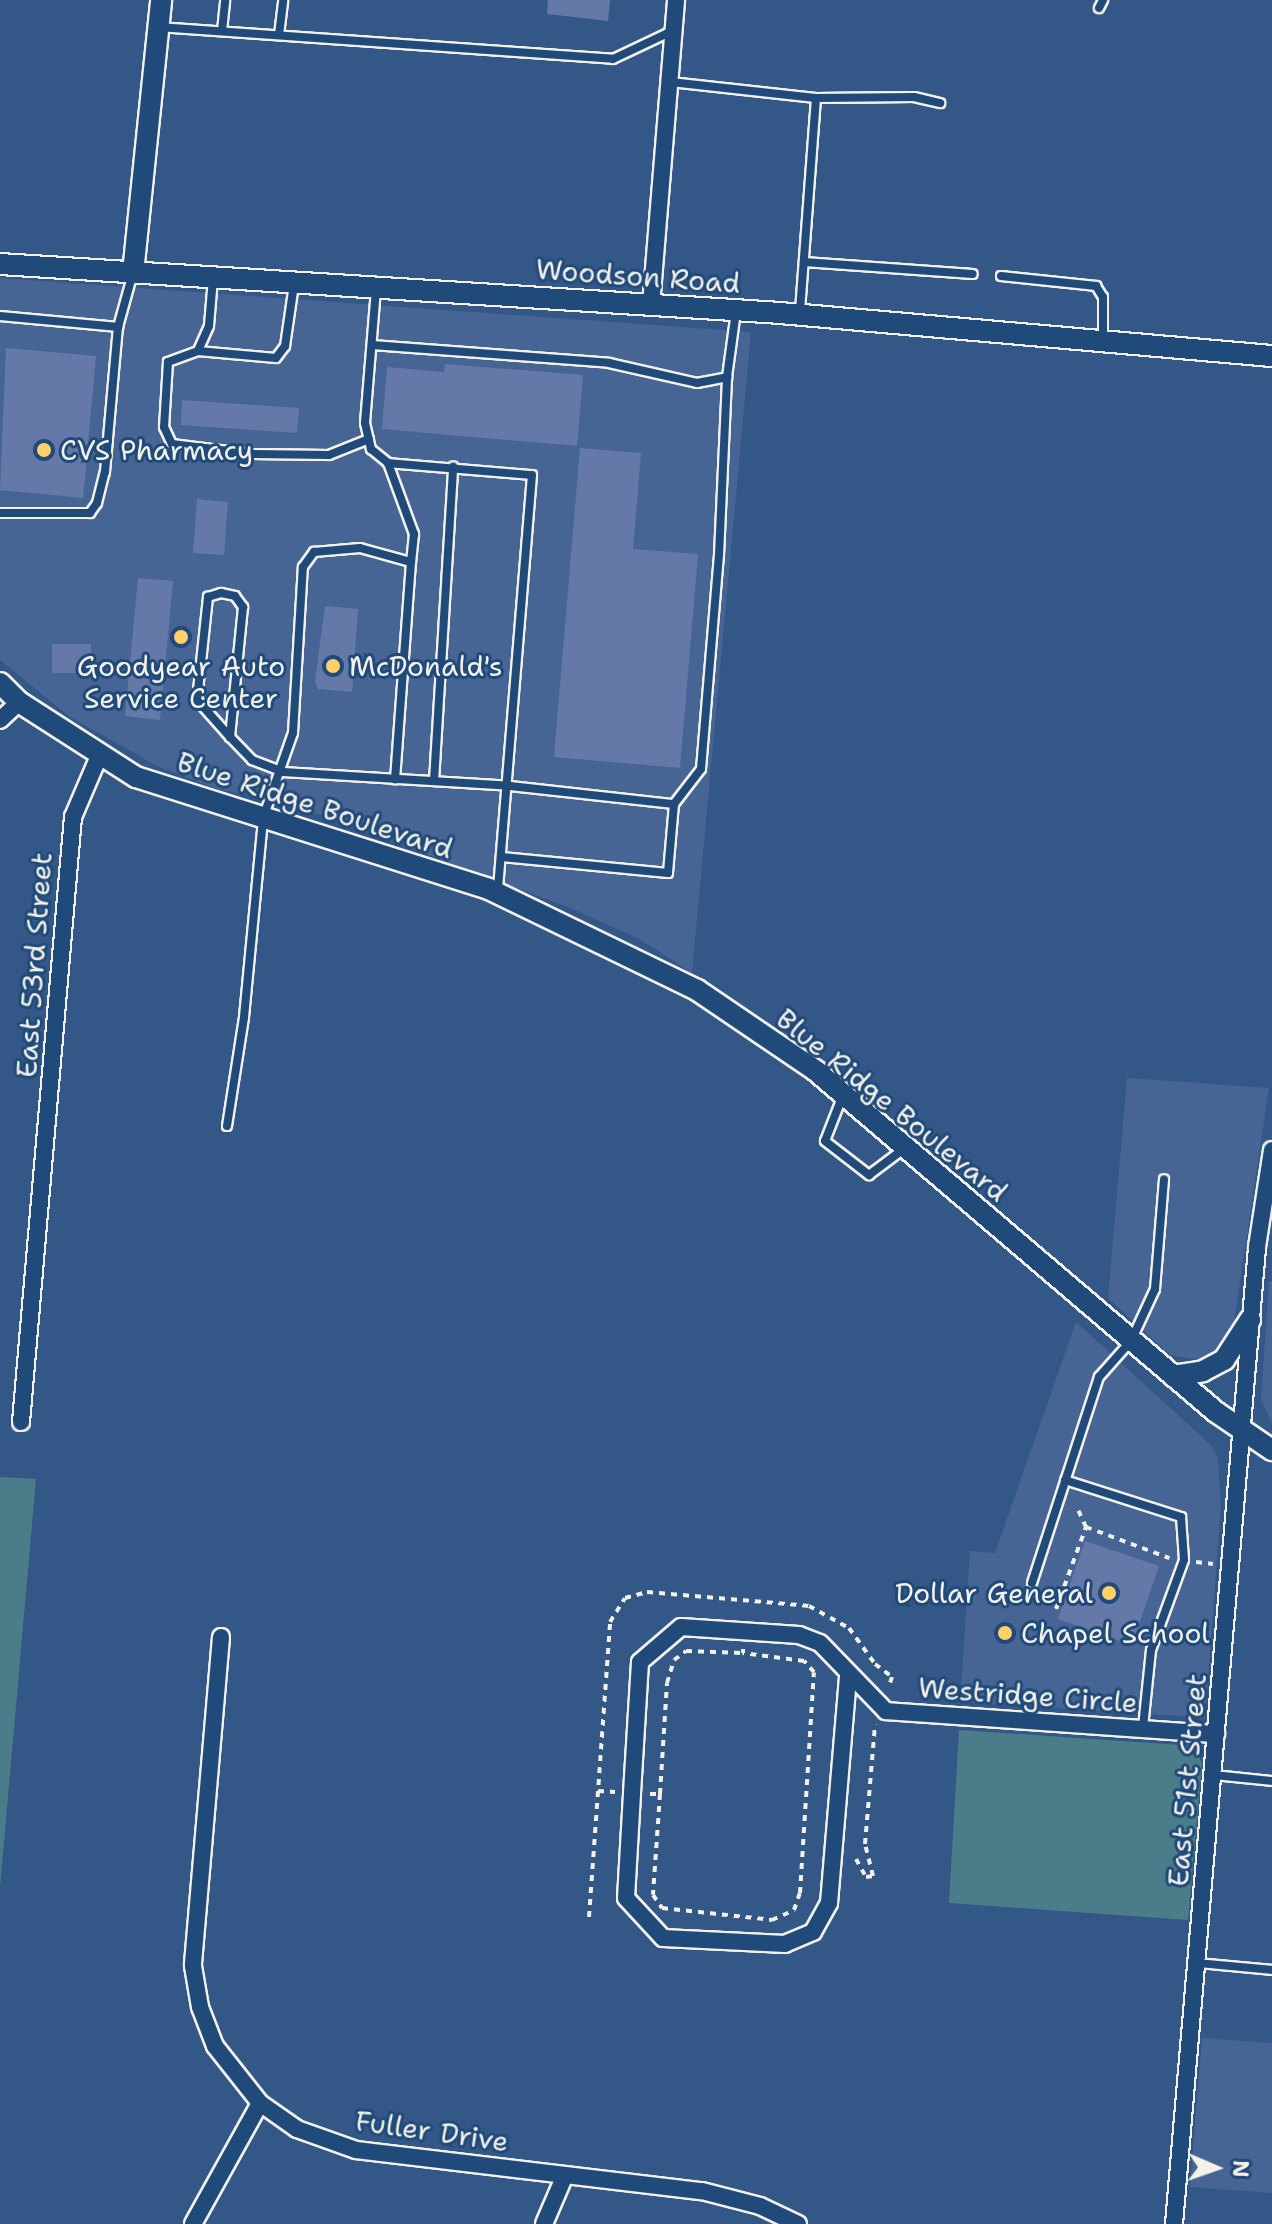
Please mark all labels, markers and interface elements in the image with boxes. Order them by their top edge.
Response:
street label: Woodson Road [535,252,741,300]
place label: CVS Pharmacy [60,433,253,467]
marker: CVS Pharmacy [35,441,53,459]
marker: Goodyear Auto Service Center [172,628,190,646]
place label: Goodyear Auto Service Center [77,649,285,715]
place label: McDonald's [349,649,503,683]
marker: McDonald's [324,657,342,675]
street label: Blue Ridge Boulevard [173,745,457,865]
street label: East 53rd Street [9,851,59,1079]
street label: Blue Ridge Boulevard [770,1001,1014,1209]
place label: Dollar General [895,1576,1093,1610]
marker: Dollar General [1100,1584,1118,1602]
place label: Chapel School [1021,1616,1210,1650]
marker: Chapel School [996,1624,1014,1642]
street label: Westridge Circle [917,1671,1139,1719]
street label: East 51st Street [1161,1672,1213,1888]
street label: Fuller Drive [353,2104,511,2158]
north arrow [1176,2128,1256,2208]
text: N [1226,2160,1255,2178]

